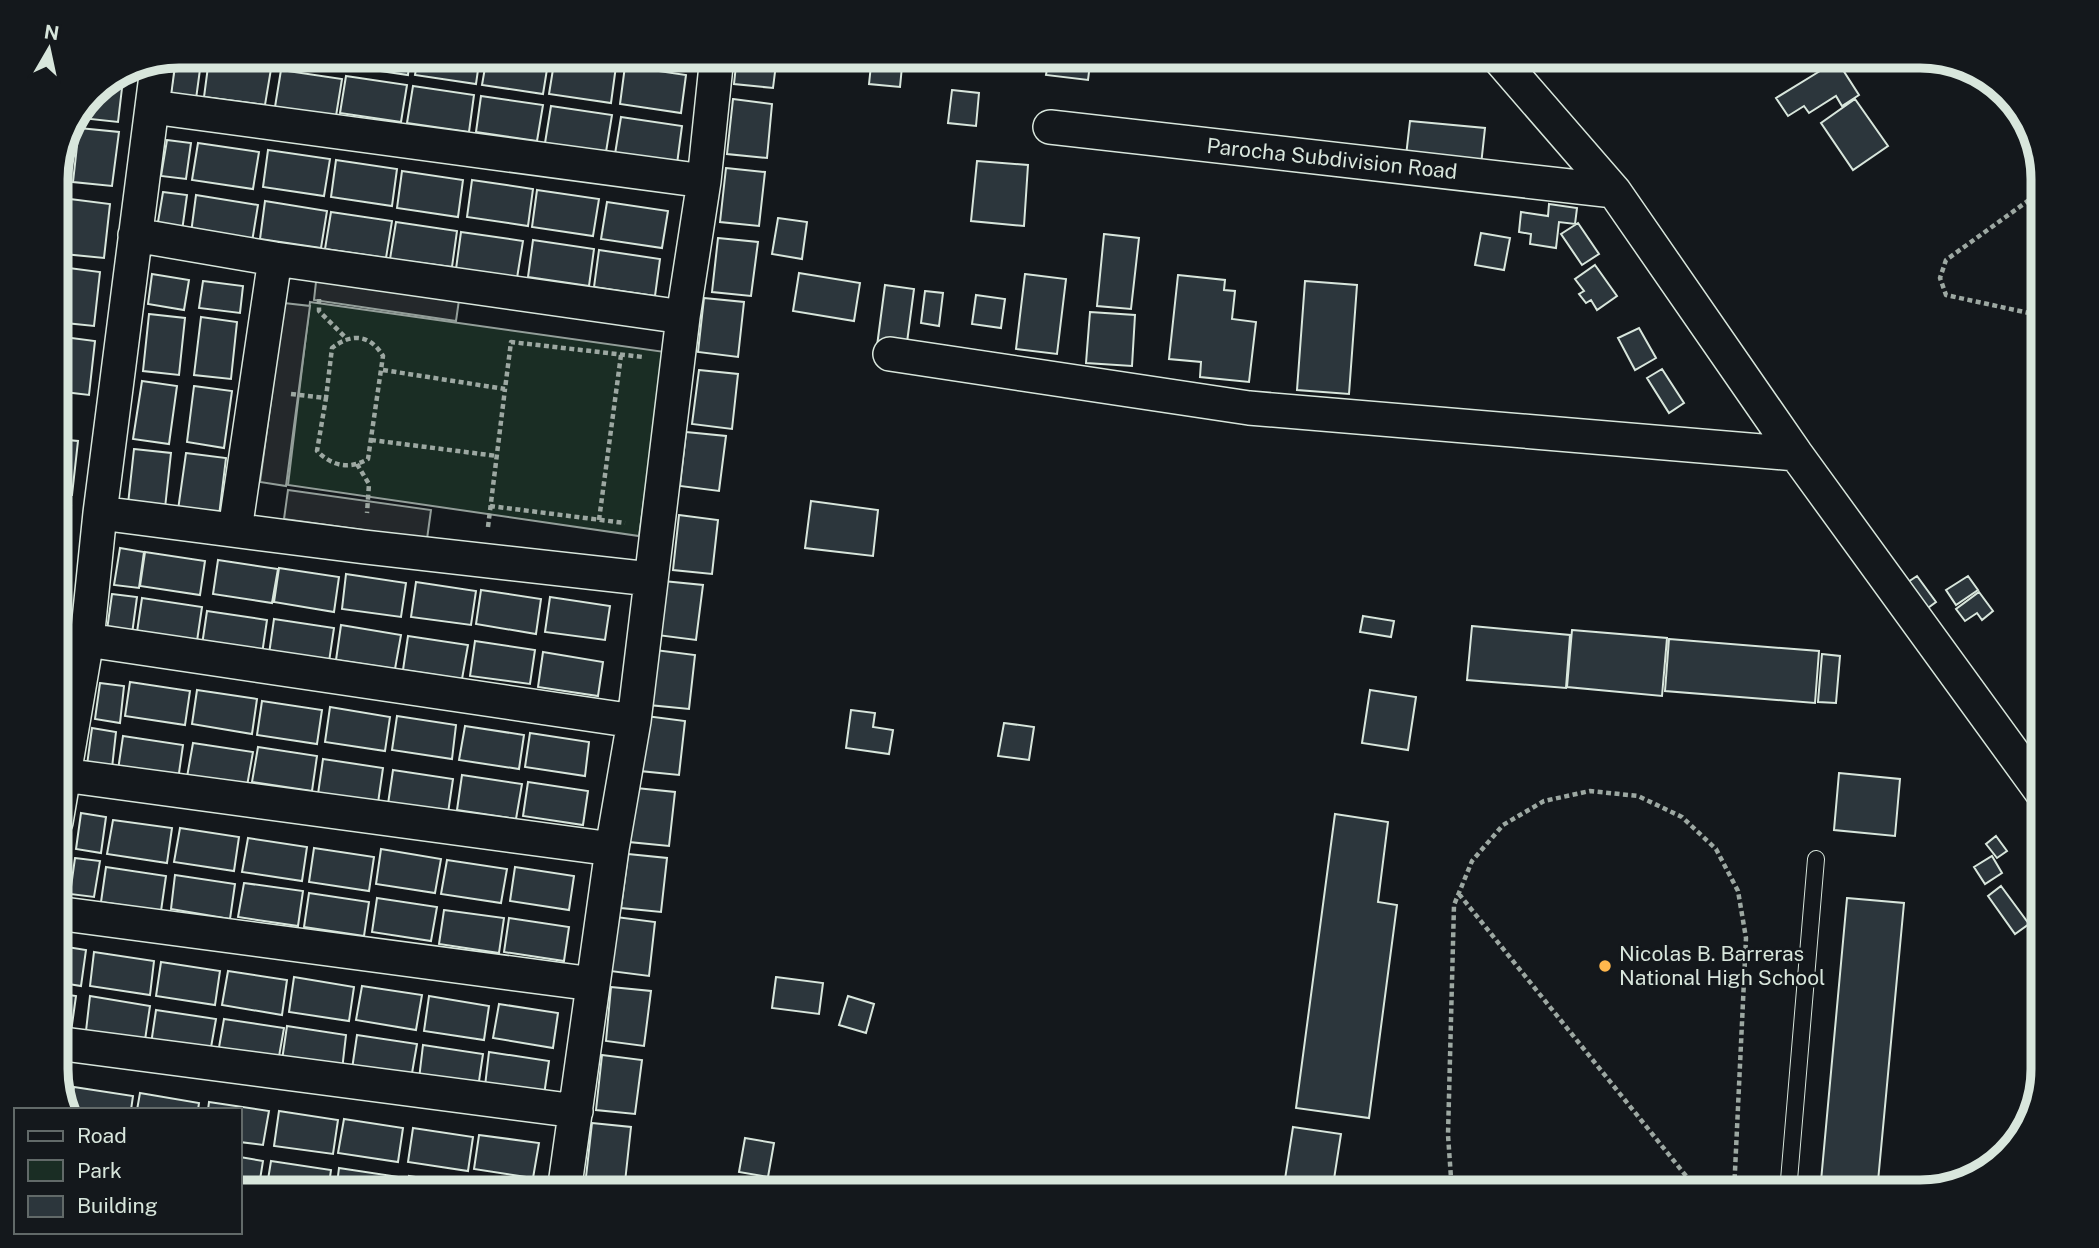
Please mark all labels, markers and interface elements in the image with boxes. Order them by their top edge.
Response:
north arrow [14,14,84,84]
text: N [43,20,61,44]
street label: Parocha Subdivision Road [1205,133,1459,184]
place label: Nicolas B. Barreras National High School [1619,941,1825,990]
marker: Nicolas B. Barreras National High School [1597,958,1613,974]
legend [14,1108,242,1234]
text: Road [77,1123,127,1148]
text: Park [77,1158,122,1183]
text: Building [77,1193,158,1218]

